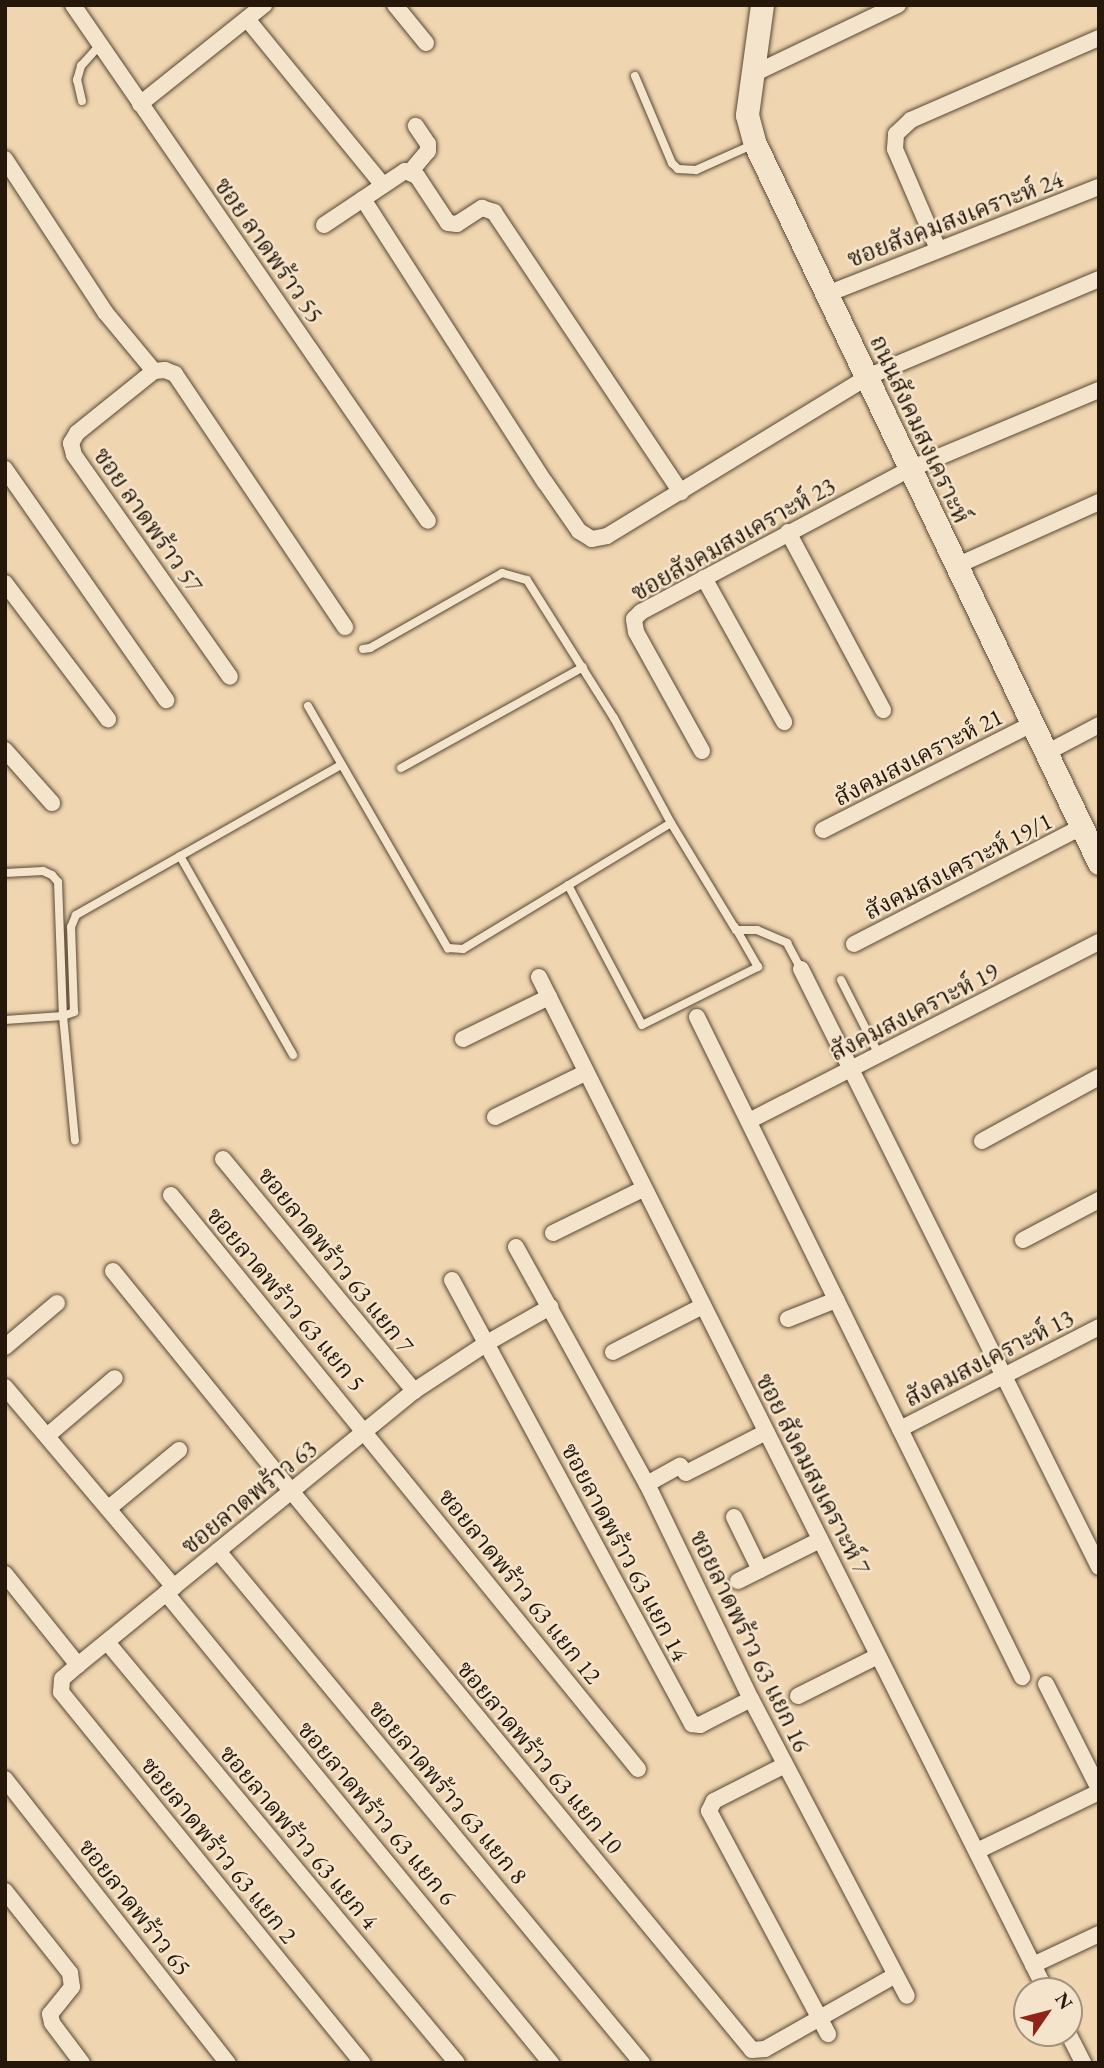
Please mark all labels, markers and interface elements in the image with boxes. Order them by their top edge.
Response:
street label: ซอยสังคมสงเคราะห์ 24 [843,165,1067,273]
street label: ซอย ลาดพร้าว 55 [208,172,330,328]
street label: ถนนสังคมสงเคราะห์ [864,330,976,528]
street label: ซอย ลาดพร้าว 57 [87,442,209,598]
street label: ซอยสังคมสงเคราะห์ 23 [626,471,840,607]
street label: สังคมสงเคราะห์ 21 [829,702,1007,812]
street label: สังคมสงเคราะห์ 19/1 [859,806,1057,926]
street label: สังคมสงเคราะห์ 19 [825,957,1003,1067]
street label: ซอยลาดพร้าว 63 แยก 7 [252,1161,420,1359]
street label: ซอยลาดพร้าว 63 แยก 5 [201,1201,371,1397]
street label: สังคมสงเคราะห์ 13 [900,1303,1078,1413]
street label: ซอย สังคมสงเคราะห์ 7 [750,1369,876,1579]
street label: ซอยลาดพร้าว 63 [176,1434,322,1560]
street label: ซอยลาดพร้าว 63 แยก 14 [555,1438,695,1666]
street label: ซอยลาดพร้าว 63 แยก 12 [432,1483,608,1689]
street label: ซอยลาดพร้าว 63 แยก 16 [684,1526,816,1756]
street label: ซอยลาดพร้าว 63 แยก 10 [451,1655,629,1859]
street label: ซอยลาดพร้าว 63 แยก 8 [363,1694,533,1890]
street label: ซอยลาดพร้าว 63 แยก 6 [292,1715,462,1911]
street label: ซอยลาดพร้าว 63 แยก 4 [214,1739,384,1935]
street label: ซอยลาดพร้าว 63 แยก 2 [135,1751,303,1949]
street label: ซอยลาดพร้าว 65 [73,1833,197,1981]
north arrow [1013,1977,1083,2047]
text: N [1049,1987,1079,2014]

